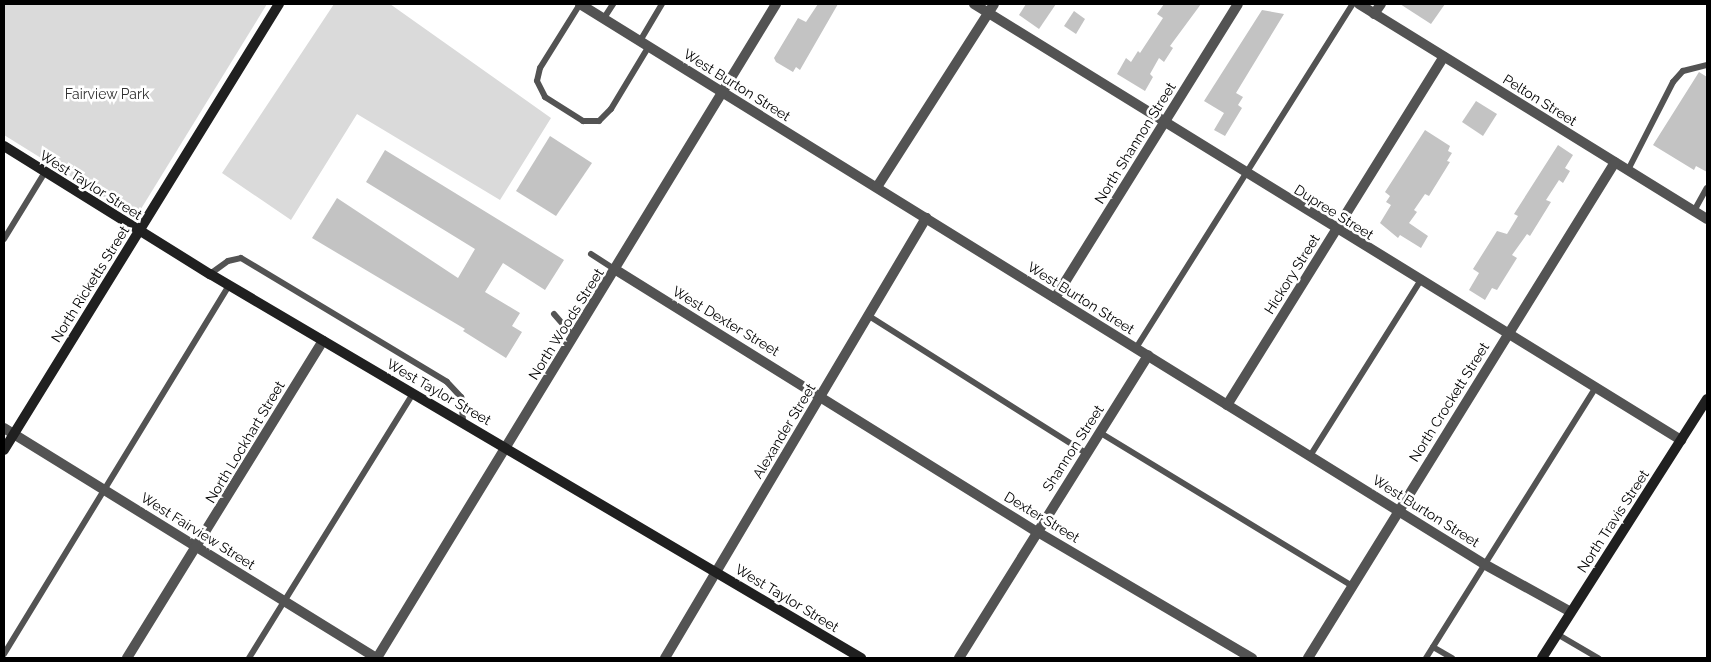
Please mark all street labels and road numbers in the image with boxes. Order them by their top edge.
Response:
street label: West Burton Street [680,45,794,125]
street label: Pelton Street [1500,71,1580,129]
street label: North Shannon Street [1091,79,1179,207]
street label: West Taylor Street [36,146,146,224]
street label: Dupree Street [1291,181,1377,243]
street label: North Ricketts Street [47,223,133,345]
street label: Hickory Street [1261,231,1323,317]
street label: West Burton Street [1024,258,1138,338]
street label: North Woods Street [525,265,607,383]
street label: West Dexter Street [669,282,783,360]
street label: North Crockett Street [1405,339,1493,465]
street label: West Taylor Street [384,355,494,429]
street label: North Lockhart Street [202,378,288,506]
street label: Alexander Street [749,380,819,482]
street label: Shannon Street [1039,402,1107,494]
street label: North Travis Street [1573,466,1653,576]
street label: West Burton Street [1369,471,1483,551]
street label: Dexter Street [1001,488,1083,546]
street label: West Fairview Street [138,489,258,573]
street label: West Taylor Street [732,560,842,636]

